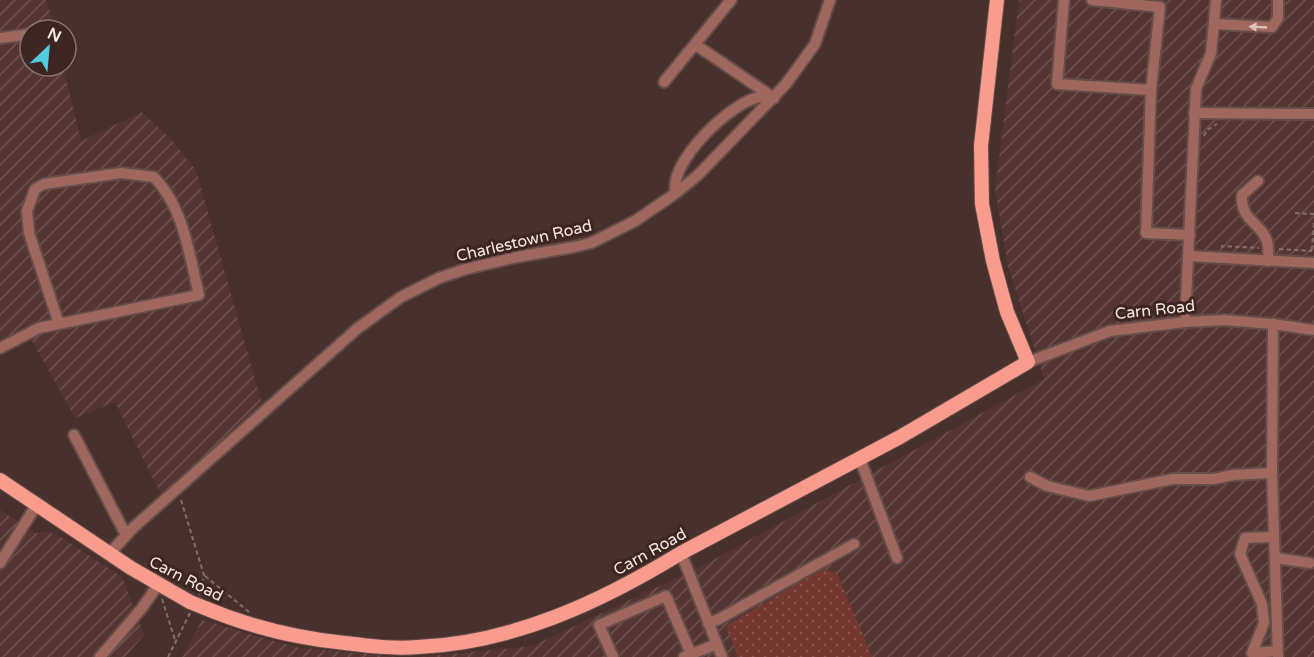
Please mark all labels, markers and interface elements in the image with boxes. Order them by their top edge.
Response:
north arrow [18,18,78,78]
one-way arrow [1248,22,1267,31]
text: N [44,24,64,47]
street label: Charlestown Road [454,216,594,266]
street label: Carn Road [1114,296,1196,324]
street label: Carn Road [610,524,690,580]
street label: Carn Road [146,552,226,606]

